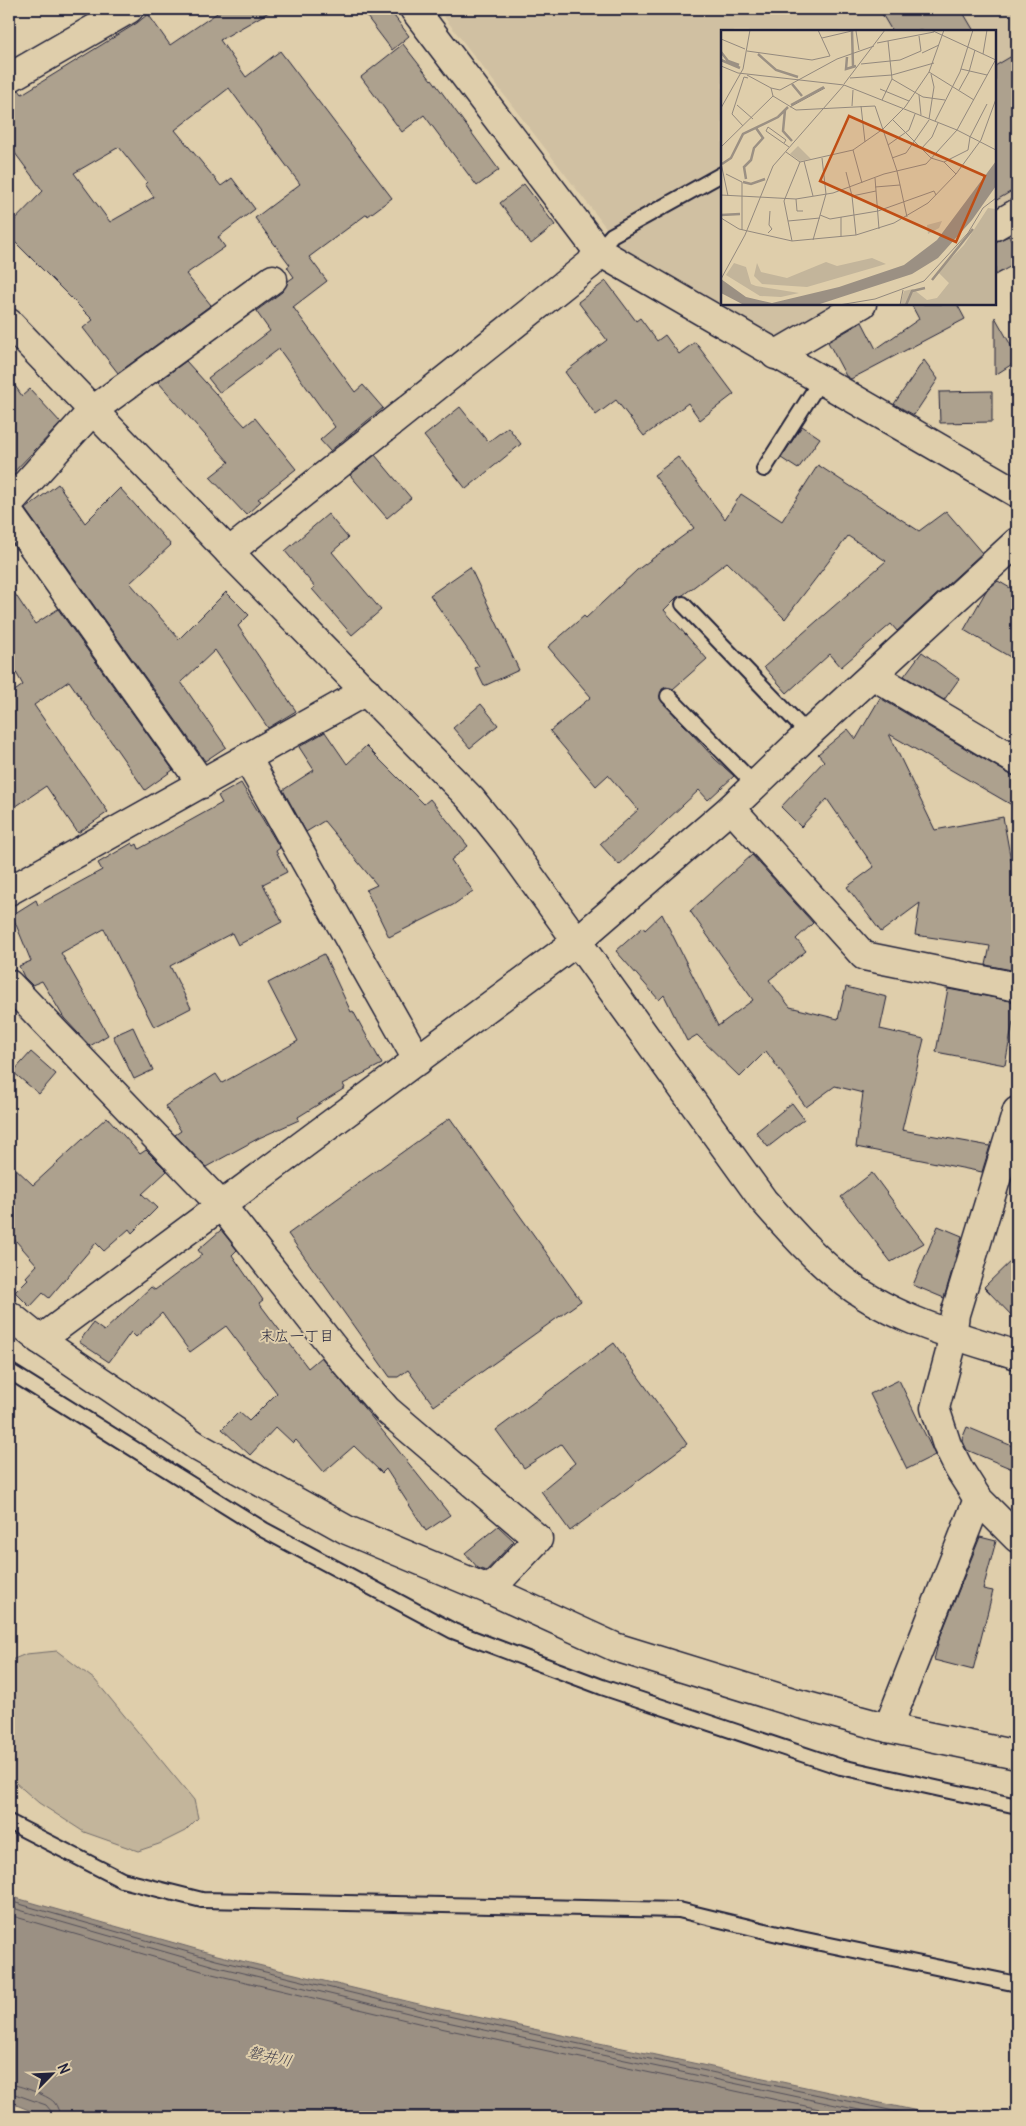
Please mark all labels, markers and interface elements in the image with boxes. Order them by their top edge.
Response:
inset map [721,30,996,305]
district label: 末広一丁目 [259,1326,335,1345]
water label: 磐井川 [246,2042,294,2070]
north arrow [28,2048,78,2098]
text: N [54,2061,74,2077]

